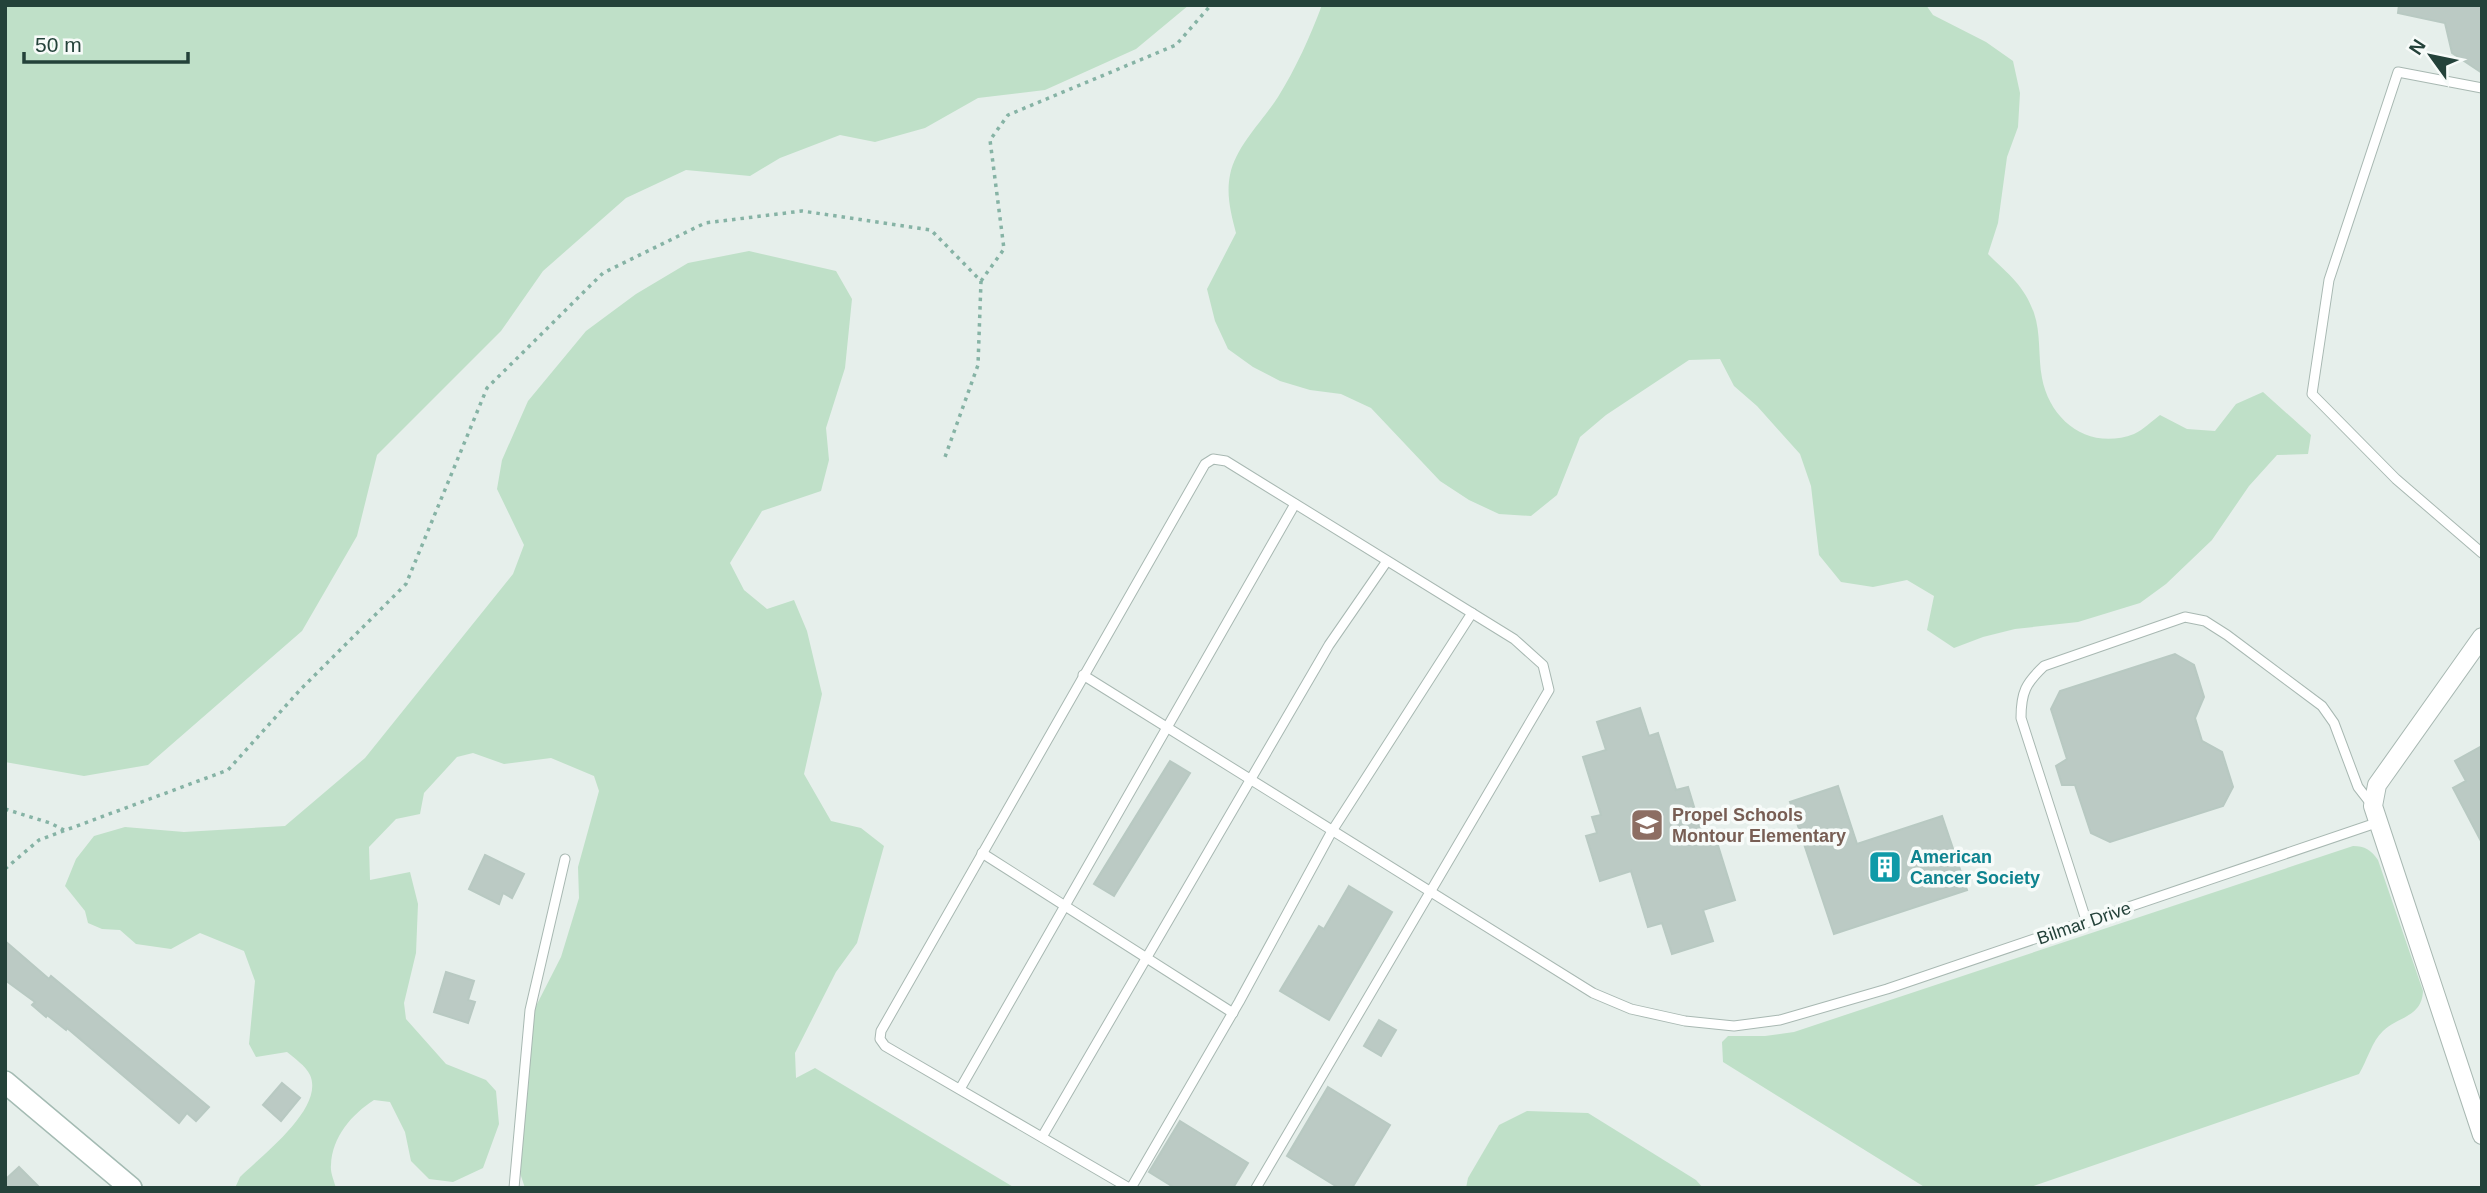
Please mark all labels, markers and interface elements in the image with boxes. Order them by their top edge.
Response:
scale bar [24,21,189,65]
north arrow [2396,21,2466,91]
text: 50 m [35,33,82,56]
text: N [2405,36,2430,58]
place label: Propel Schools Montour Elementary [1672,805,1846,846]
school or university icon: Propel Schools Montour Elementary [1628,806,1666,844]
place label: American Cancer Society [1910,847,2040,888]
building icon: American Cancer Society [1866,848,1904,886]
street label: Bilmar Drive [2034,898,2134,948]

